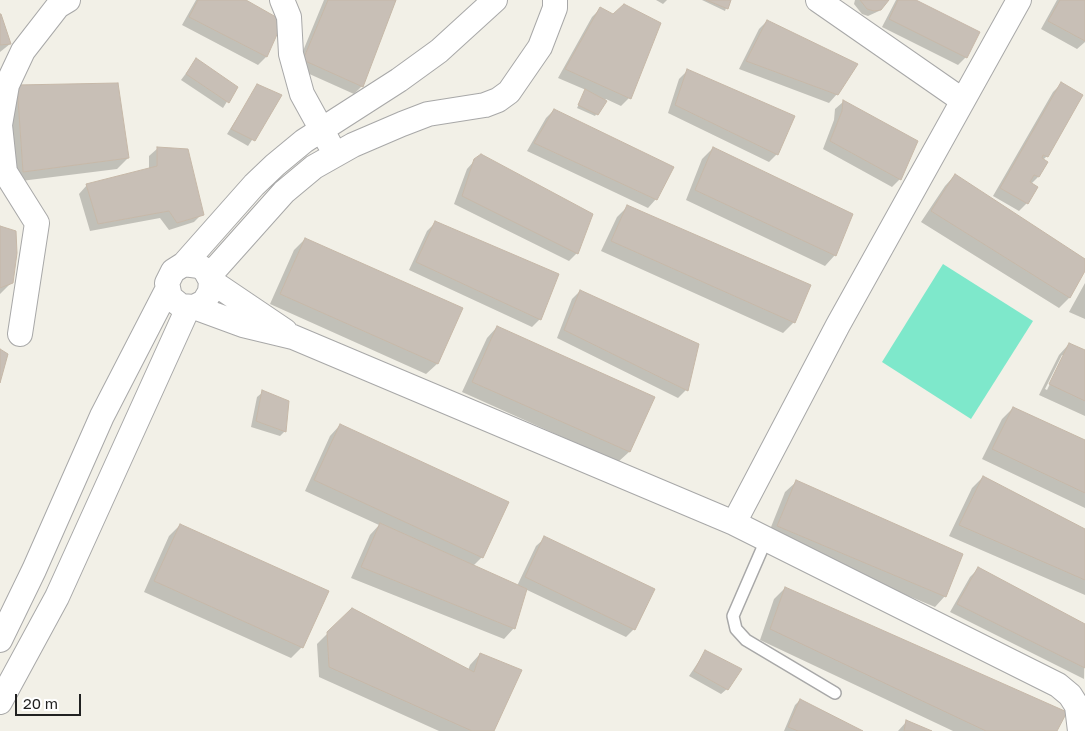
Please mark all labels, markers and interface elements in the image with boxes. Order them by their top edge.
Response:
scale bar [18,684,84,716]
text: 20 m [23,694,58,712]

